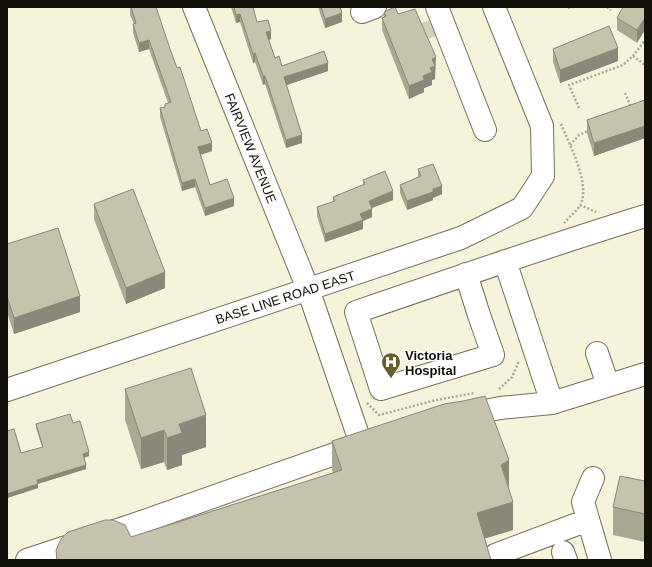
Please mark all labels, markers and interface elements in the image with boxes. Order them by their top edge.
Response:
street label: FAIRVIEW AVENUE [222,91,280,206]
street label: BASE LINE ROAD EAST [213,268,357,327]
place label: Victoria Hospital [405,348,456,378]
hospital icon: Victoria Hospital [380,351,402,379]

